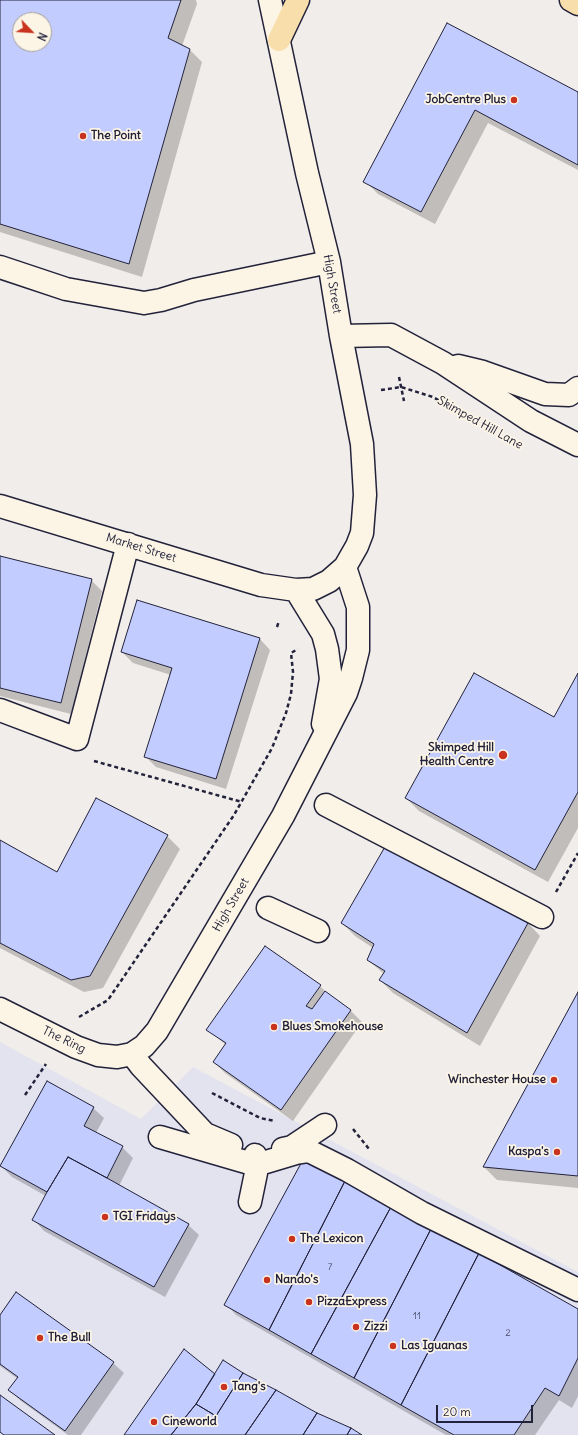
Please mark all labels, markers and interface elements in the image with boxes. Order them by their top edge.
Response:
north arrow [12,12,52,52]
text: N [34,30,50,43]
place label: JobCentre Plus [425,93,506,107]
marker: JobCentre Plus [509,95,519,105]
place label: The Point [91,129,141,143]
marker: The Point [78,131,88,141]
street label: High Street [320,253,344,315]
street label: Skimped Hill Lane [435,394,525,452]
street label: Market Street [104,530,178,566]
place label: Skimped Hill Health Centre [420,741,494,769]
marker: Skimped Hill Health Centre [497,749,509,761]
street label: High Street [210,876,252,934]
place label: Blues Smokehouse [282,1020,383,1034]
marker: Blues Smokehouse [269,1022,279,1032]
street label: The Ring [40,1023,88,1057]
place label: Winchester House [448,1073,546,1087]
marker: Winchester House [549,1075,559,1085]
place label: Kaspa's [508,1145,549,1159]
marker: Kaspa's [552,1147,562,1157]
place label: TGI Fridays [113,1210,176,1224]
marker: TGI Fridays [100,1212,110,1222]
place label: The Lexicon [300,1232,363,1246]
marker: The Lexicon [287,1234,297,1244]
house number: 7 [328,1261,332,1273]
place label: Nando's [275,1273,318,1287]
marker: Nando's [262,1275,272,1285]
place label: PizzaExpress [317,1295,387,1309]
marker: PizzaExpress [304,1297,314,1307]
house number: 11 [413,1310,421,1322]
place label: Zizzi [364,1320,388,1334]
marker: Zizzi [351,1322,361,1332]
house number: 2 [505,1327,511,1339]
place label: The Bull [48,1331,91,1345]
marker: The Bull [35,1333,45,1343]
place label: Las Iguanas [401,1339,467,1353]
marker: Las Iguanas [388,1341,398,1351]
place label: Tang's [232,1380,266,1394]
marker: Tang's [219,1382,229,1392]
scale bar [438,1397,535,1423]
text: 20 m [443,1404,471,1419]
place label: Cineworld [162,1415,217,1429]
marker: Cineworld [149,1417,159,1427]

